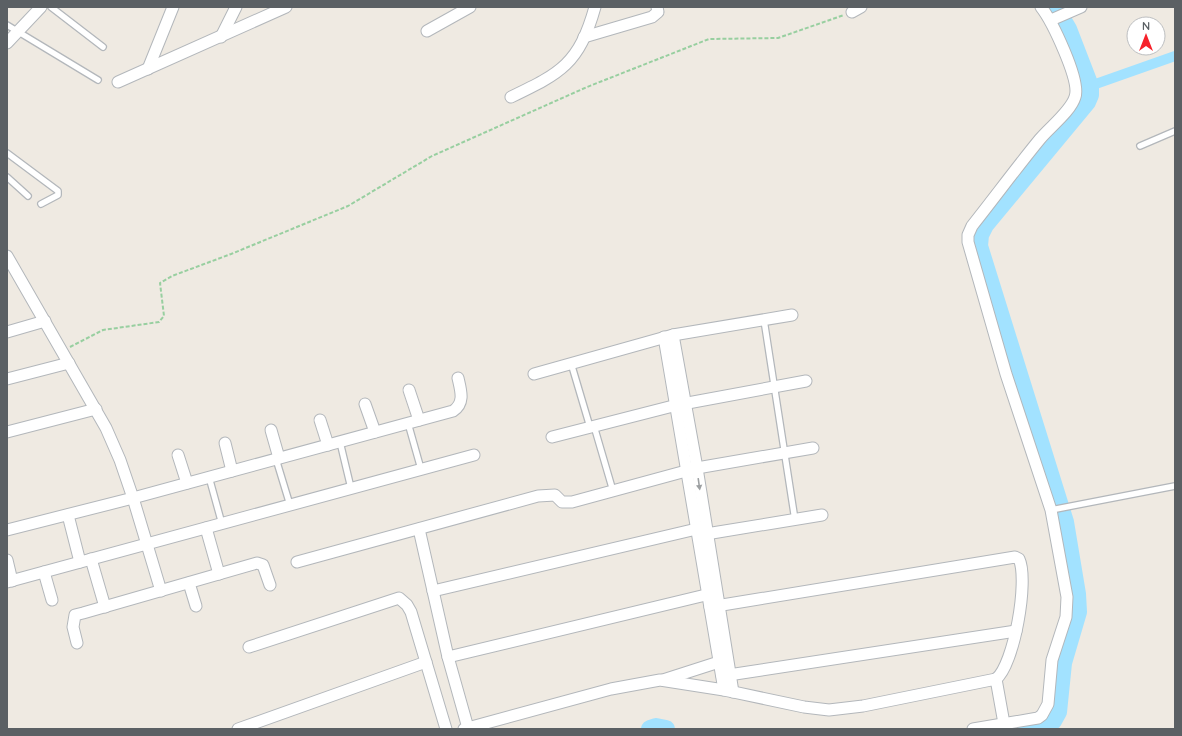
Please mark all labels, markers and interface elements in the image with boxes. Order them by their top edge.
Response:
north arrow [1126,16,1166,56]
text: N [1142,19,1150,33]
one-way arrow [696,478,702,490]

